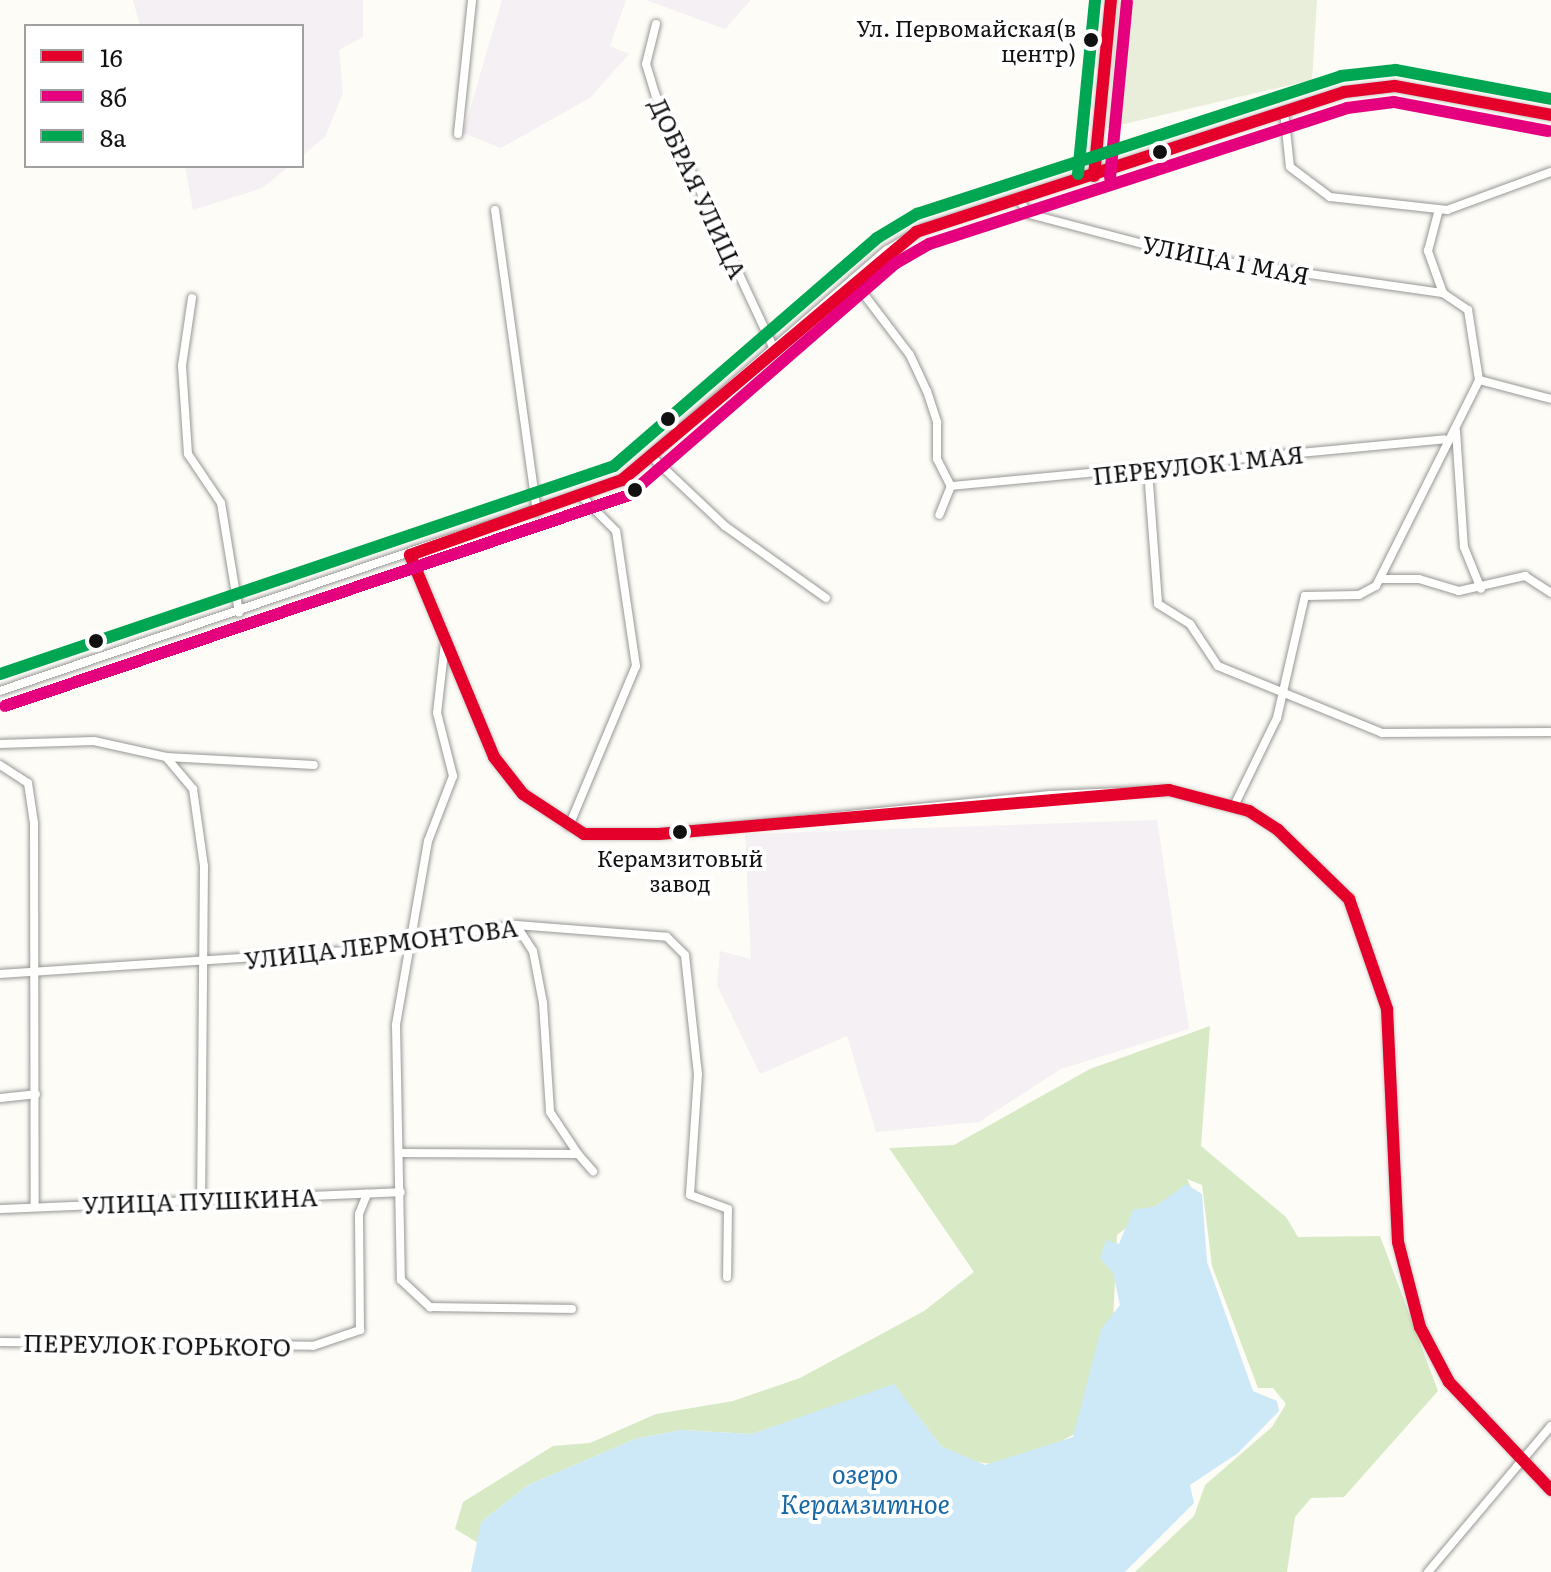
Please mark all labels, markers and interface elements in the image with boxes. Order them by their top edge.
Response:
place label: Ул. Первомайская(в центр) [856,14,1076,66]
legend [24,24,304,168]
marker: Ул. Первомайская(в центр) [1083,32,1099,48]
text: 16 [100,39,123,74]
text: 8б [100,79,127,114]
street label: ДОБРАЯ УЛИЦА [645,93,753,283]
text: 8а [100,119,126,154]
unlabelled marker [1152,144,1168,160]
street label: УЛИЦА 1 МАЯ [1140,229,1312,289]
unlabelled marker [660,411,676,427]
street label: ПЕРЕУЛОК 1 МАЯ [1091,439,1305,489]
unlabelled marker [627,482,643,498]
unlabelled marker [88,633,104,649]
marker: Керамзитовый завод [672,824,688,840]
place label: Керамзитовый завод [597,844,763,896]
street label: УЛИЦА ЛЕРМОНТОВА [243,912,519,974]
street label: УЛИЦА ПУШКИНА [82,1181,318,1219]
street label: ПЕРЕУЛОК ГОРЬКОГО [23,1327,291,1361]
water label: озеро Керамзитное [780,1457,950,1518]

